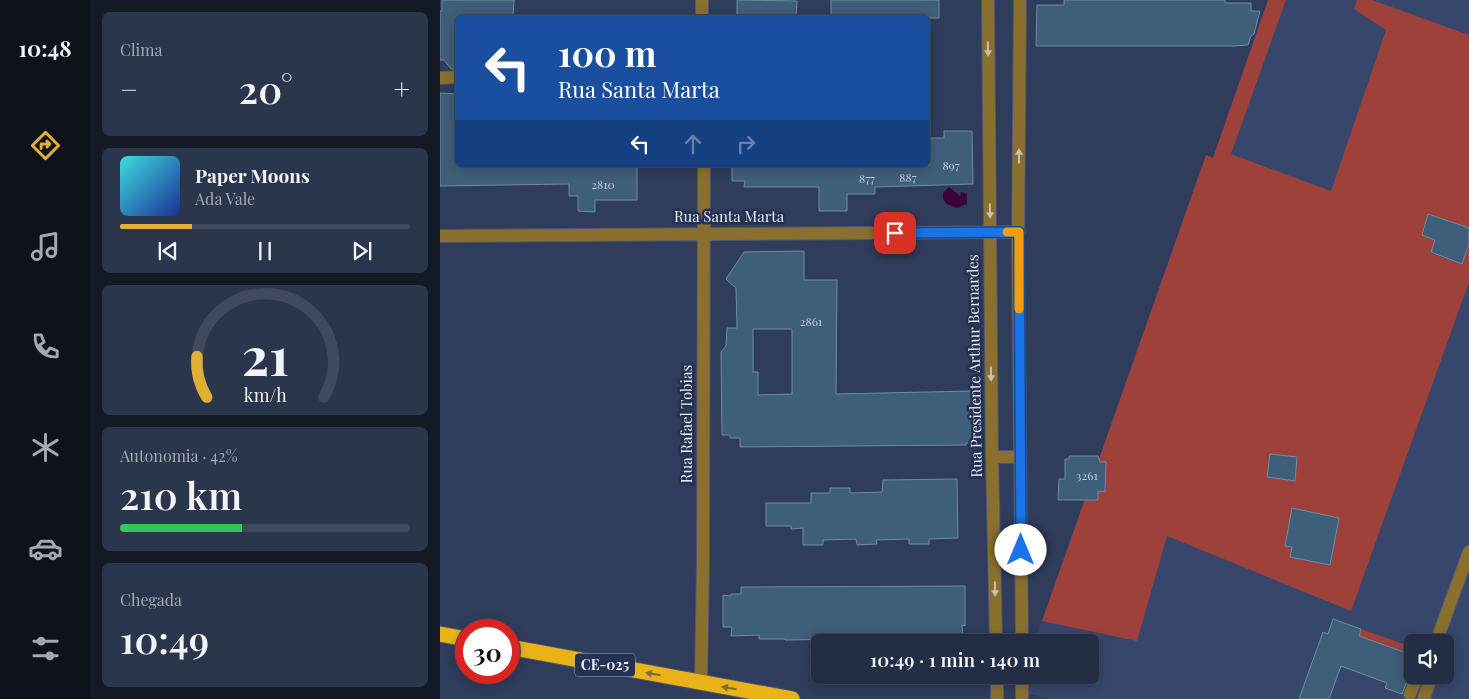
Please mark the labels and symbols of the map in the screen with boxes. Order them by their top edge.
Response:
one-way arrow [984,41,992,57]
one-way arrow [1015,148,1023,164]
house number: 897 [942,157,960,173]
house number: 887 [899,169,917,185]
house number: 877 [859,170,875,186]
house number: 2810 [591,176,615,192]
one-way arrow [986,203,994,219]
street label: Rua Santa Marta [674,206,785,226]
pin [874,212,916,254]
street label: Rua Presidente Arthur Bernardes [962,254,986,478]
house number: 2861 [800,313,823,329]
street label: Rua Rafael Tobias [676,365,696,483]
one-way arrow [988,366,996,382]
house number: 3261 [1076,467,1098,483]
position arrow [994,523,1046,575]
one-way arrow [991,581,999,597]
speed limit sign: 30 [455,619,520,684]
road number: CE-025 [575,654,635,676]
one-way arrow [644,669,660,677]
one-way arrow [721,683,737,691]

